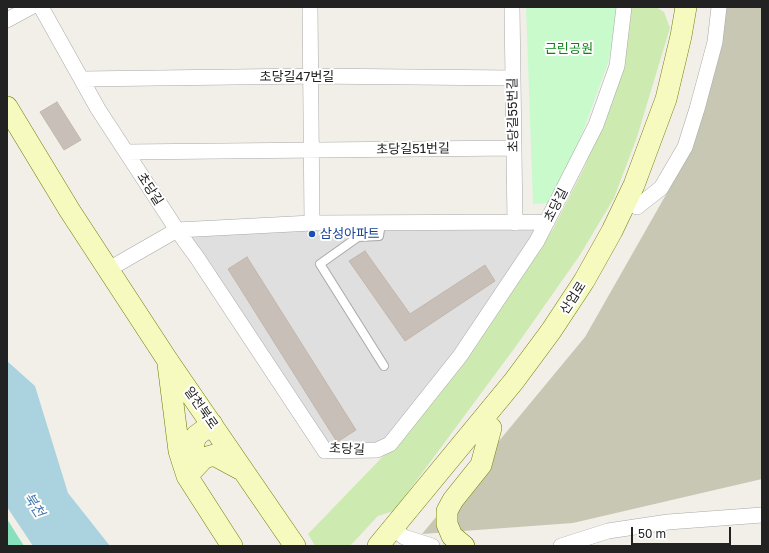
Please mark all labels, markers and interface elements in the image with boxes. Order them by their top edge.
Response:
park label: 근린공원 [545,41,593,57]
street label: 초당길47번길 [260,69,334,85]
street label: 초당길55번길 [505,77,521,153]
street label: 초당길51번길 [376,141,450,157]
street label: 초당길 [134,170,166,208]
street label: 초당길 [541,185,571,225]
place label: 삼성아파트 [320,226,380,242]
marker: 삼성아파트 [307,229,317,239]
street label: 산업로 [557,279,589,317]
street label: 알천북로 [181,384,221,432]
street label: 초당길 [329,440,365,458]
water label: 북천 [20,490,48,520]
scale bar [633,519,733,545]
text: 50 m [638,526,666,541]

